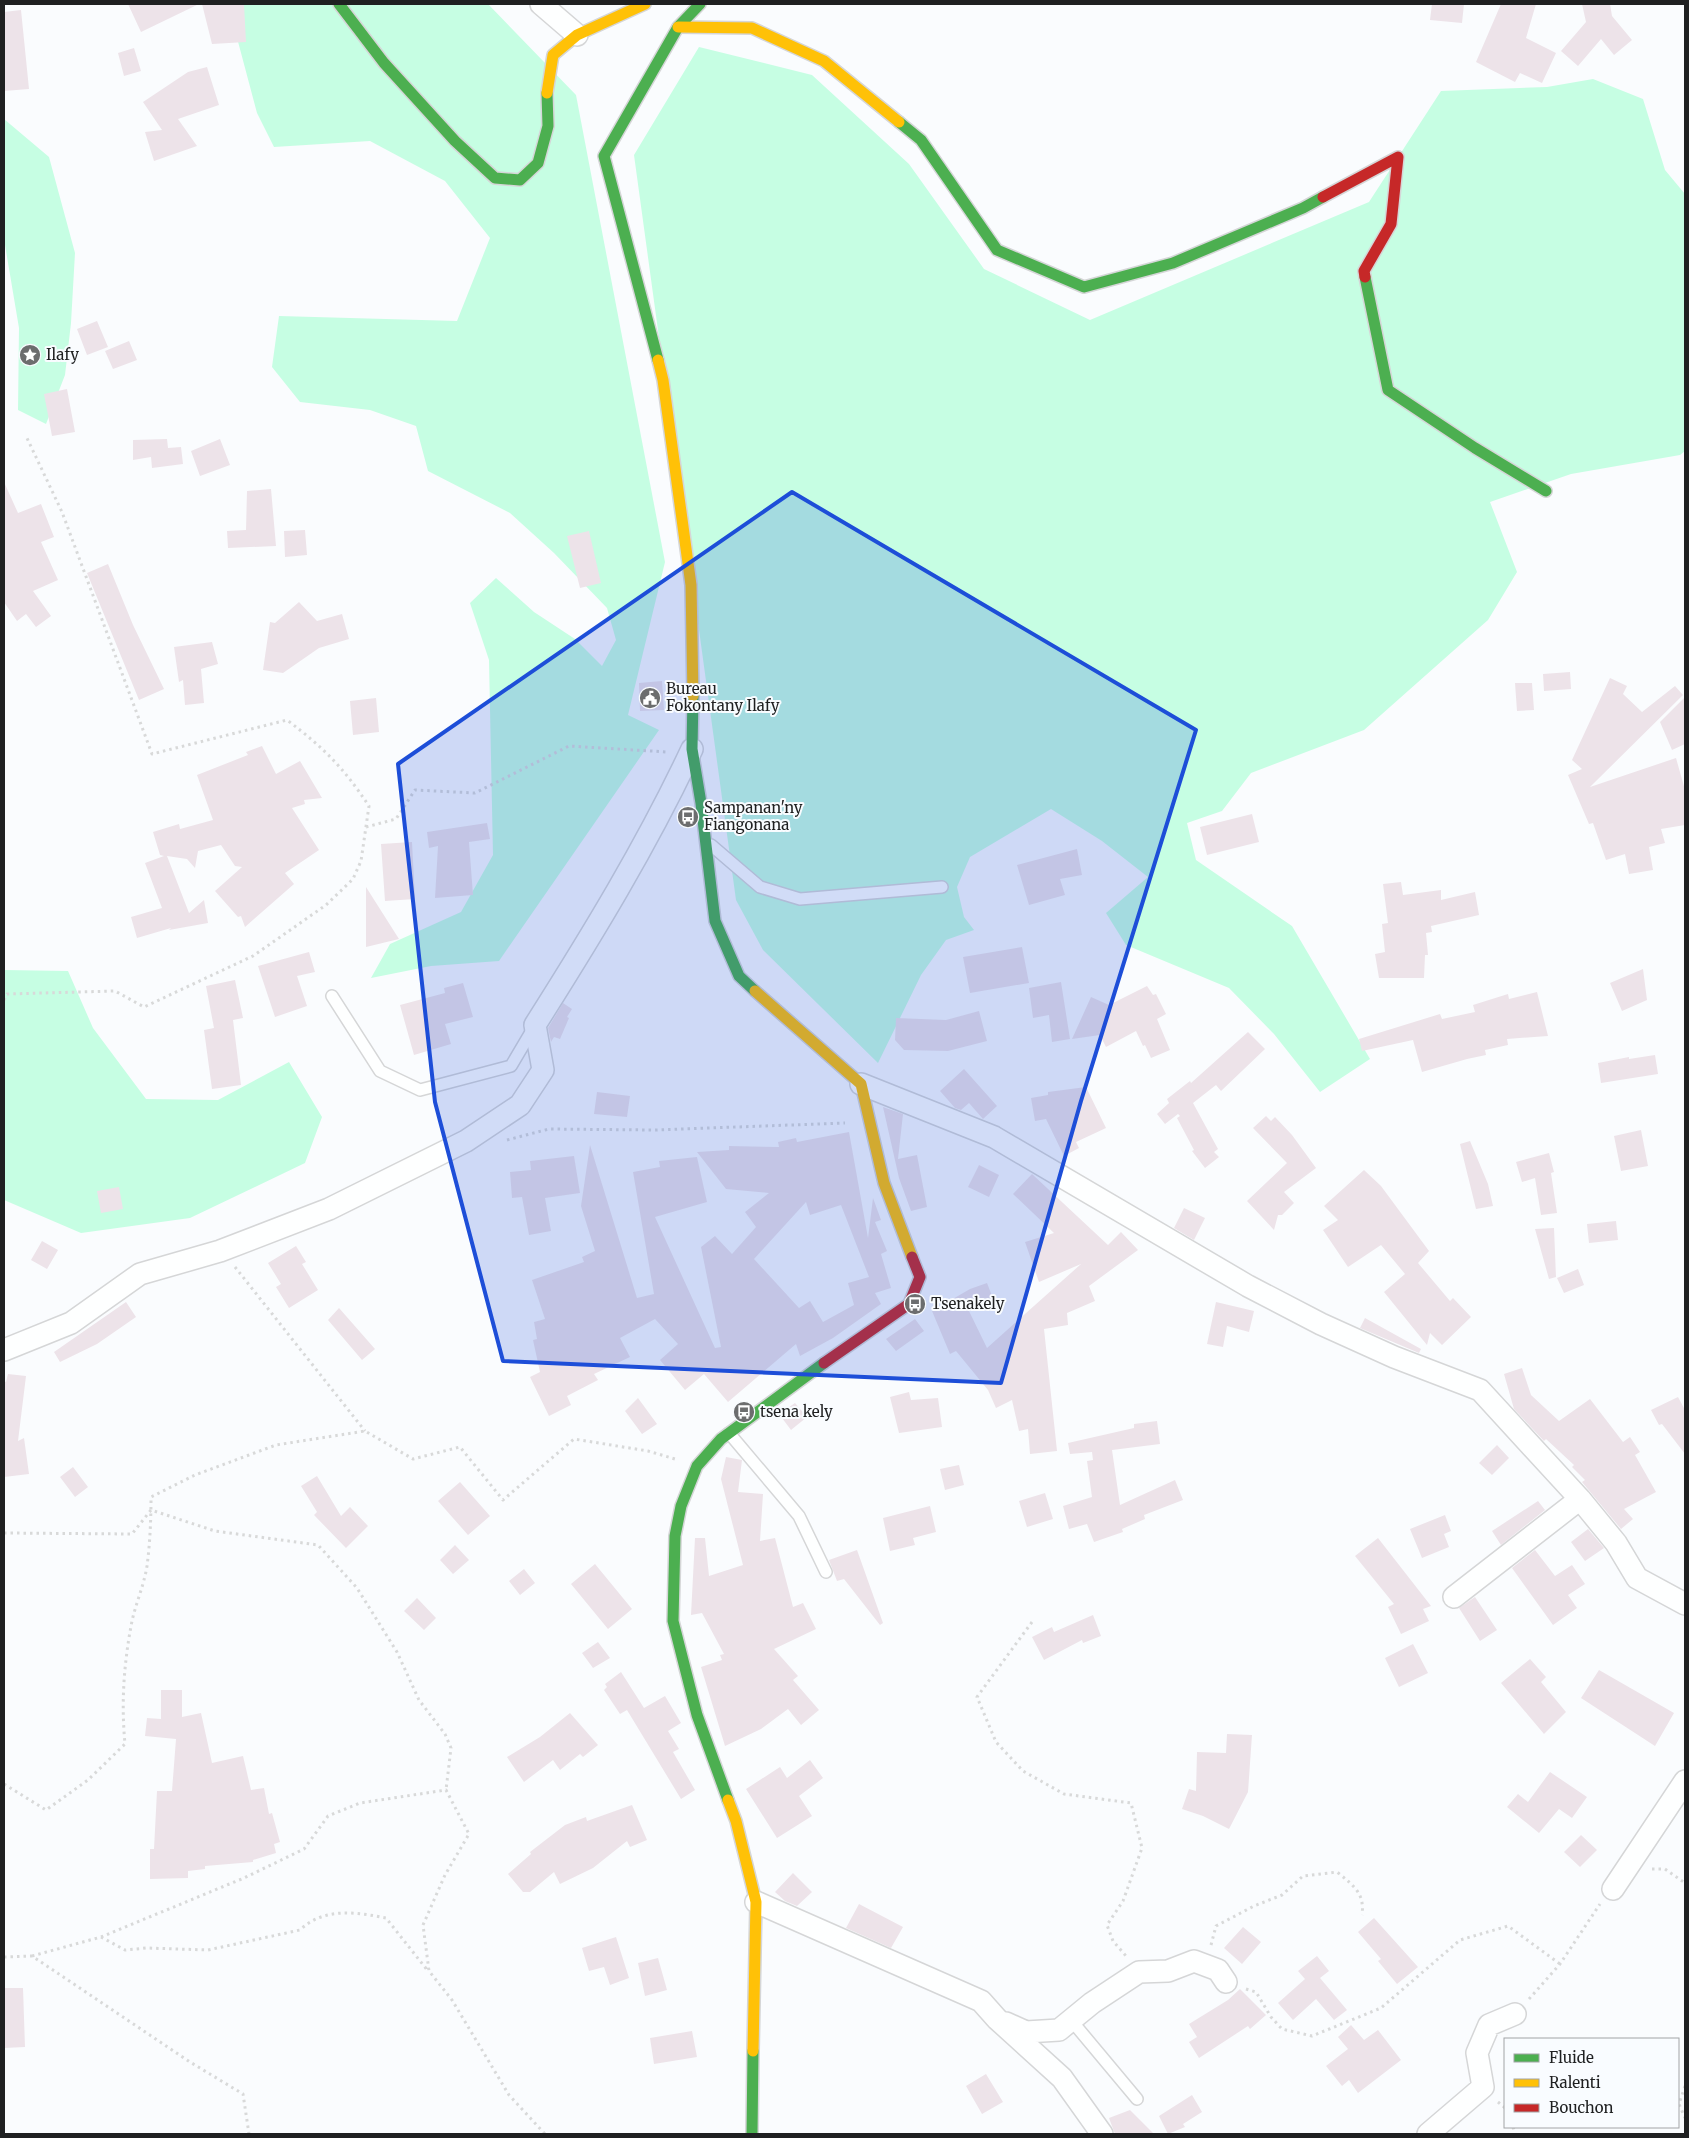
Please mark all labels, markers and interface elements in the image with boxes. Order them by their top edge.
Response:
place icon: Ilafy [18,343,42,367]
place label: Ilafy [46,345,79,364]
place label: Bureau Fokontany Ilafy [666,679,780,715]
public building icon: Bureau Fokontany Ilafy [638,686,662,710]
place label: Sampanan'ny Fiangonana [704,798,803,834]
bus stop icon: Sampanan'ny Fiangonana [676,805,700,829]
bus stop icon: Tsenakely [903,1292,927,1316]
place label: Tsenakely [931,1294,1005,1313]
bus stop icon: tsena kely [732,1400,756,1424]
place label: tsena kely [760,1402,833,1421]
legend [1504,2038,1679,2128]
text: Fluide [1549,2048,1594,2067]
text: Ralenti [1549,2073,1601,2092]
text: Bouchon [1549,2098,1613,2117]

